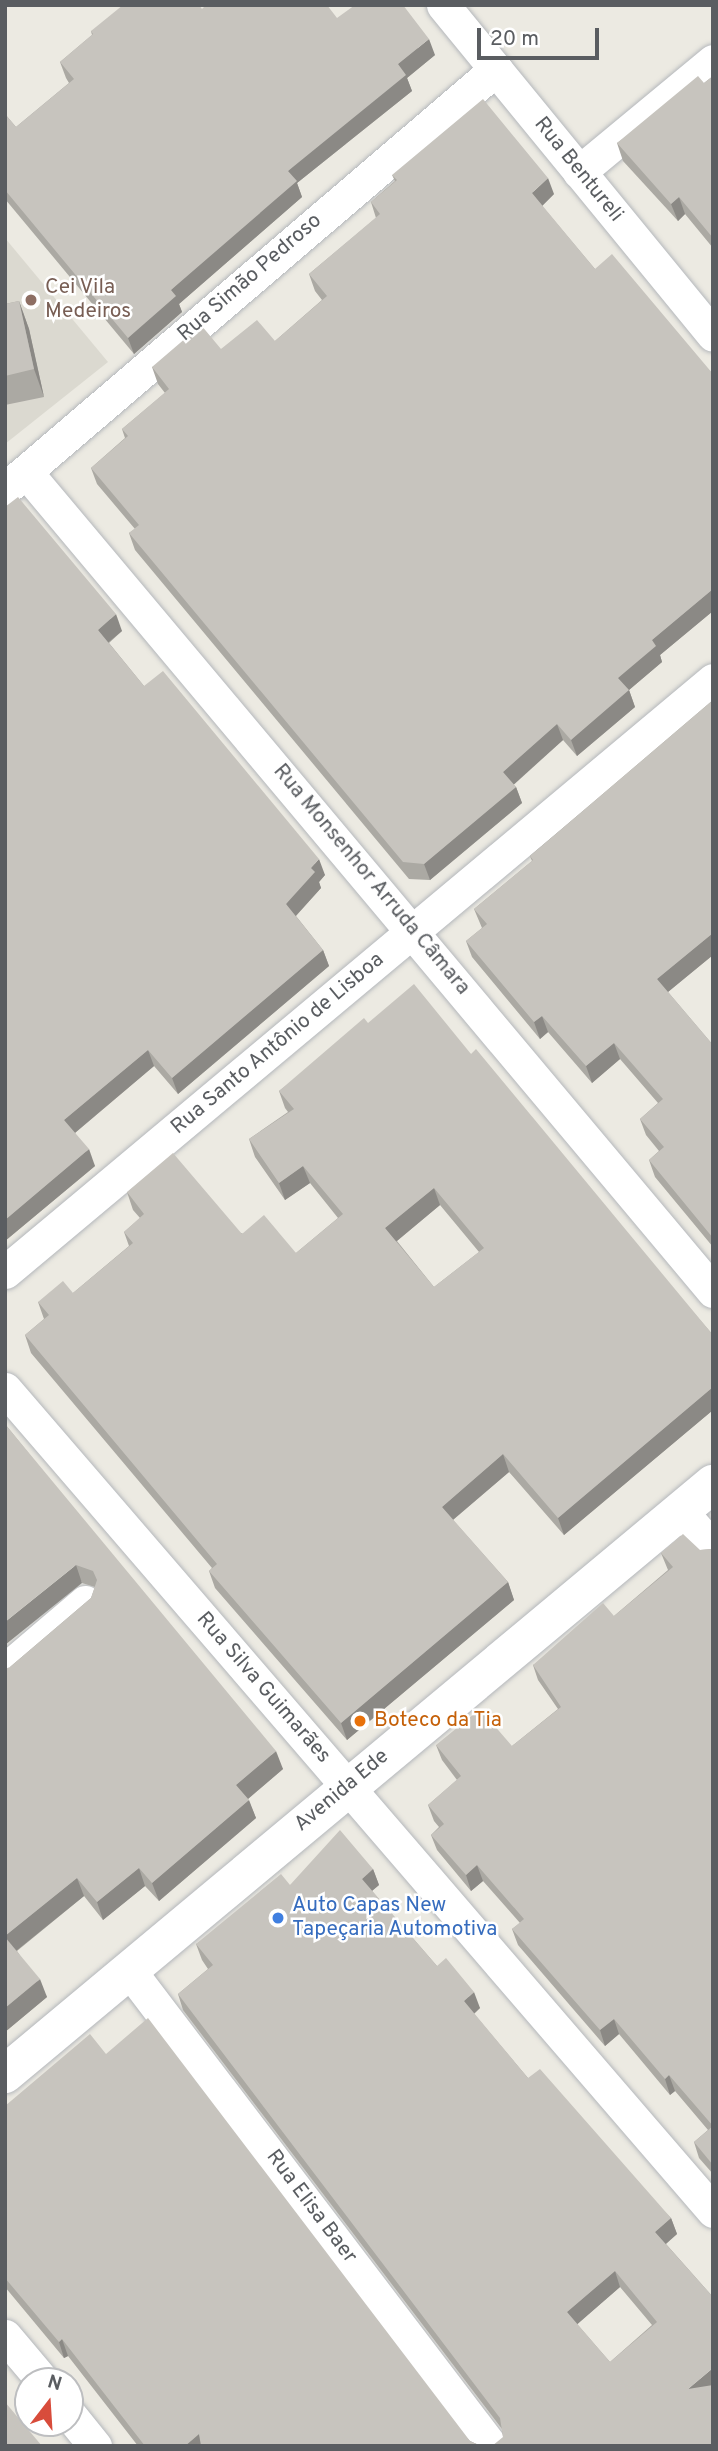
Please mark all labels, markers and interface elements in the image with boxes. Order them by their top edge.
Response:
scale bar [480,14,602,58]
text: 20 m [490,26,539,53]
street label: Rua Bentureli [528,112,628,228]
street label: Rua Simão Pedroso [173,209,327,347]
place label: Cei Vila Medeiros [45,275,131,325]
marker: Cei Vila Medeiros [23,292,39,308]
street label: Rua Monsenhor Arruda Câmara [267,759,475,1001]
street label: Rua Santo Antônio de Lisboa [166,947,390,1141]
street label: Rua Silva Guimarães [191,1607,335,1769]
place label: Boteco da Tia [374,1708,503,1734]
marker: Boteco da Tia [352,1713,368,1729]
street label: Avenida Ede [290,1744,394,1838]
place label: Auto Capas New Tapeçaria Automotiva [292,1893,498,1943]
marker: Auto Capas New Tapeçaria Automotiva [270,1910,286,1926]
street label: Rua Elisa Baer [260,2145,362,2269]
north arrow [14,2367,84,2437]
text: N [45,2370,65,2397]

